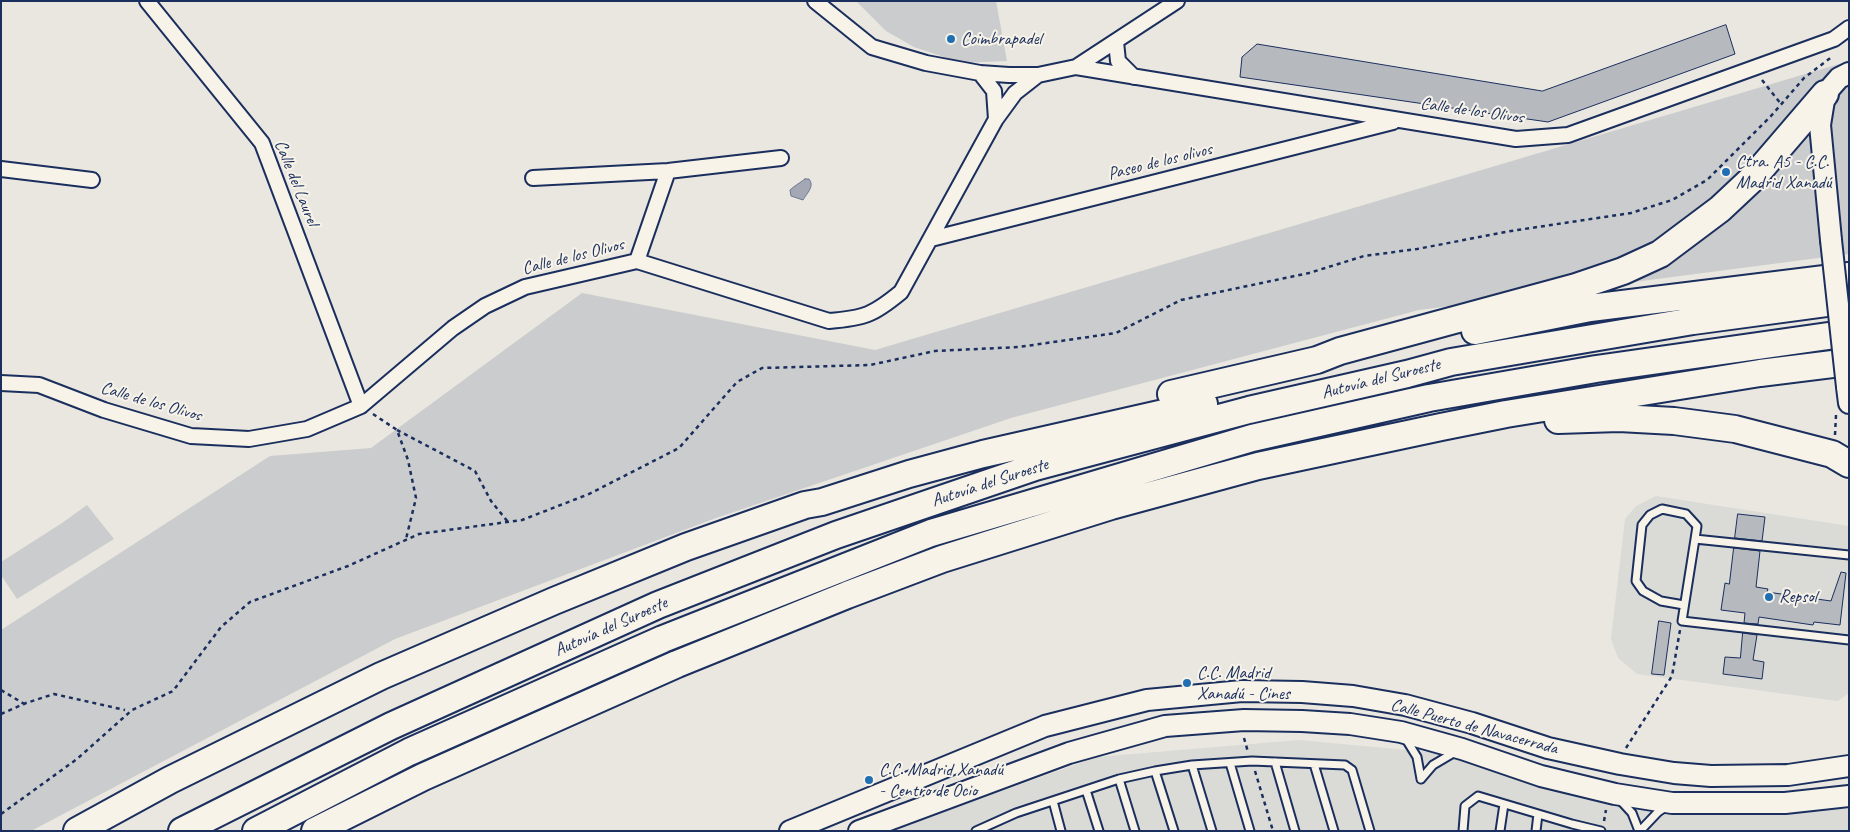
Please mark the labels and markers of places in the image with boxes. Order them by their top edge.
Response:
place label: Coimbrapadel [961,28,1042,50]
marker: Coimbrapadel [945,33,957,45]
place label: Ctra. A5 - C.C. Madrid Xanadú [1736,151,1832,193]
marker: Ctra. A5 - C.C. Madrid Xanadú [1720,166,1732,178]
place label: Repsol [1779,586,1817,608]
marker: Repsol [1763,591,1775,603]
place label: C.C. Madrid Xanadú - Cines [1197,662,1290,704]
marker: C.C. Madrid Xanadú - Cines [1181,677,1193,689]
place label: C.C. Madrid Xanadú - Centro de Ocio [879,759,1003,802]
marker: C.C. Madrid Xanadú - Centro de Ocio [863,774,875,786]

